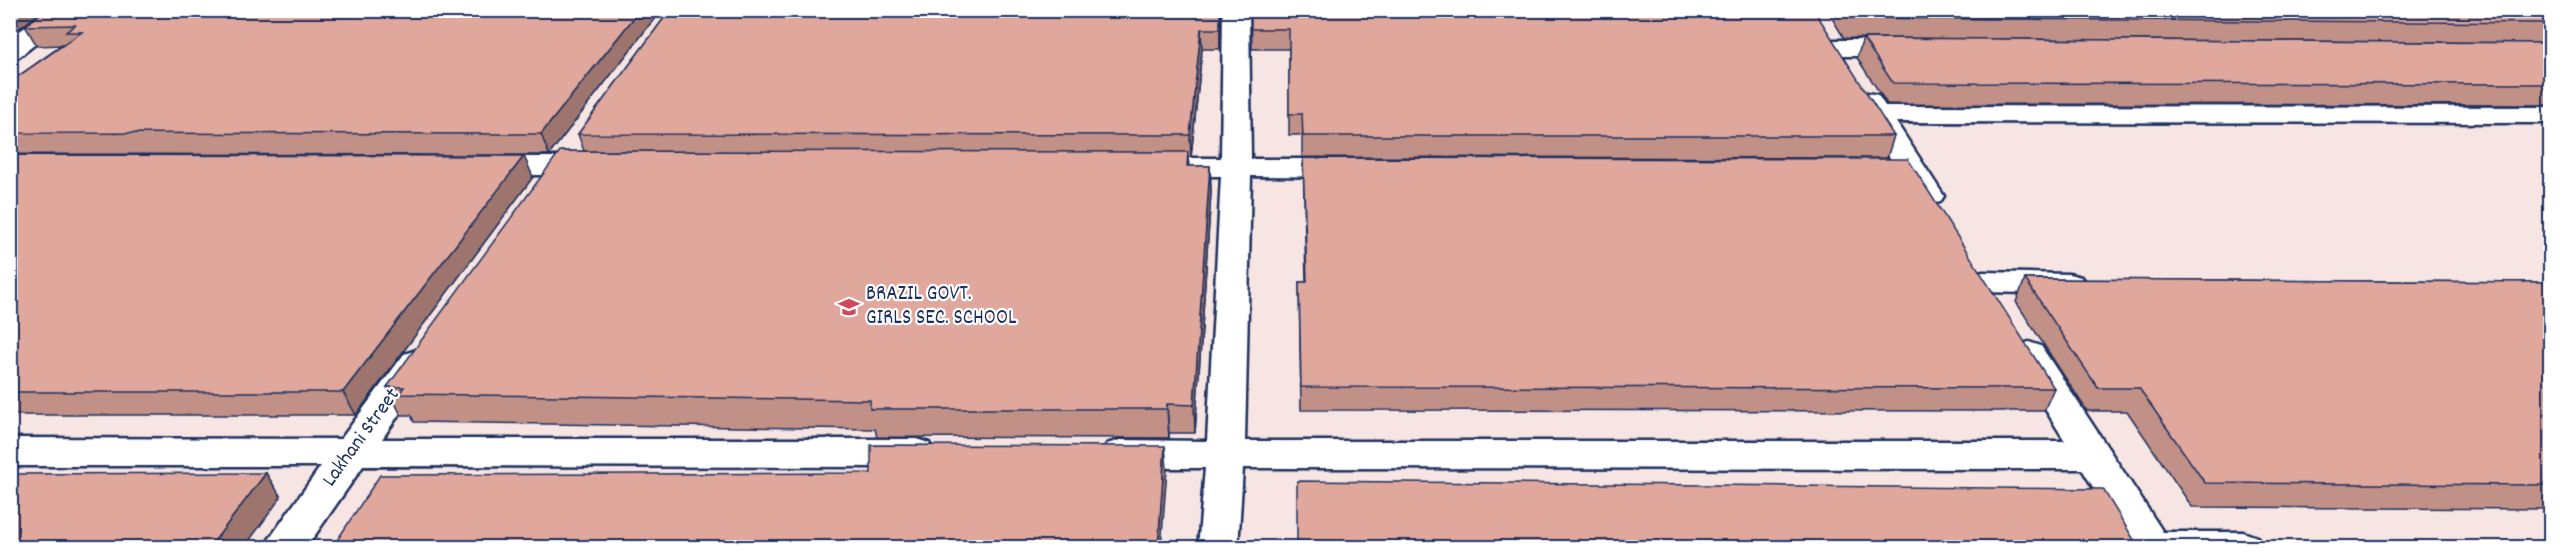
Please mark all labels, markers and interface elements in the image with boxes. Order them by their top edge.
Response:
place label: BRAZIL GOVT. GIRLS SEC. SCHOOL [866,280,1017,334]
school or university icon: BRAZIL GOVT. GIRLS SEC. SCHOOL [837,295,861,319]
street label: Lakhani Street [316,382,408,494]

